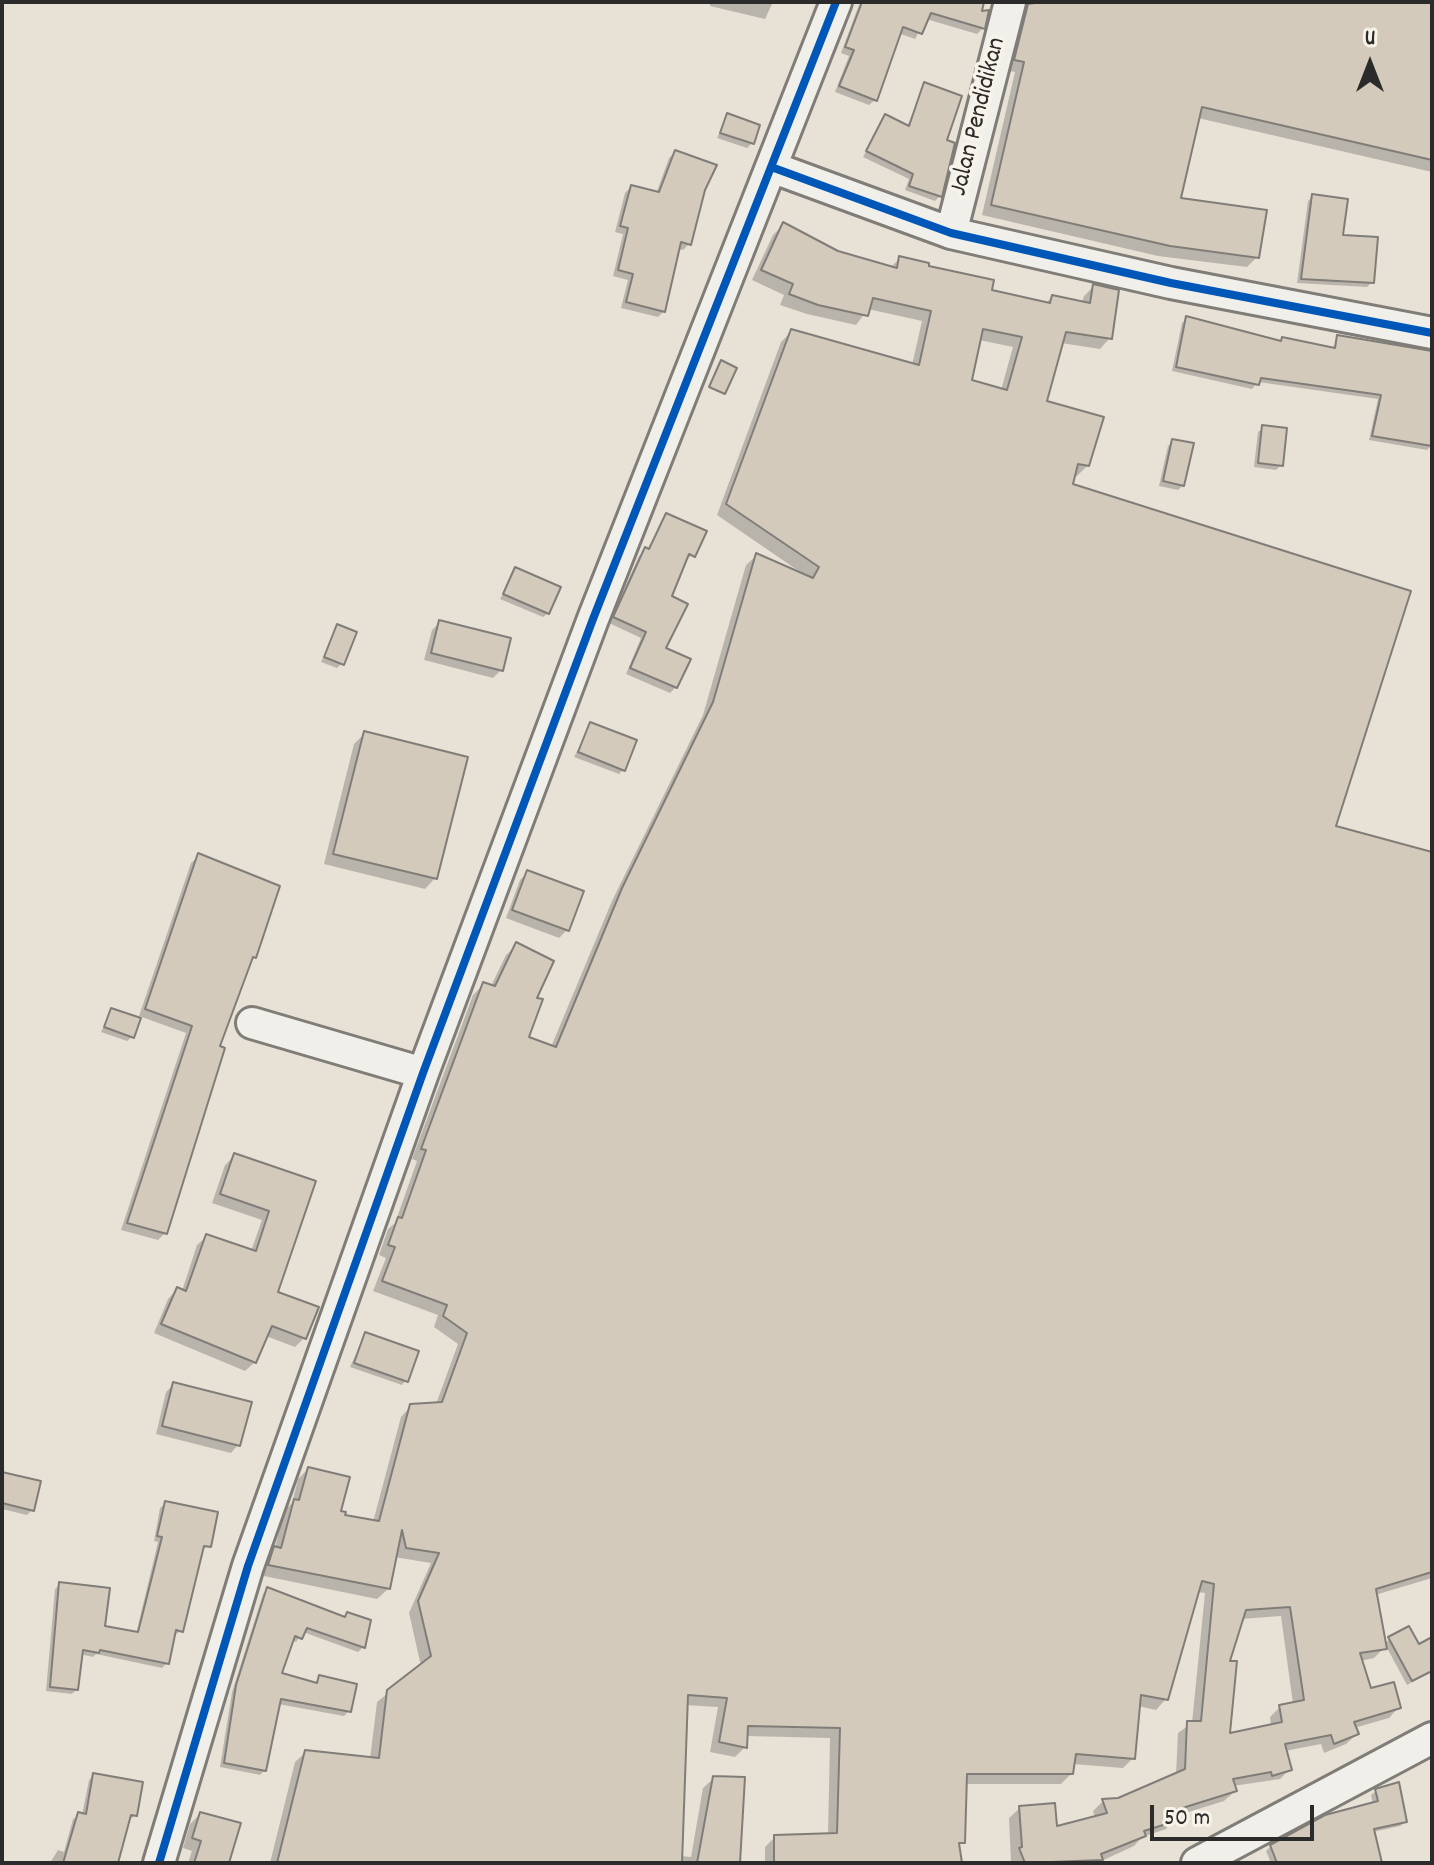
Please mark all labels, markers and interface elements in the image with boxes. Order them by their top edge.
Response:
north arrow [1330,24,1410,104]
text: U [1365,24,1375,55]
street label: Jalan Pendidikan [945,35,1015,199]
scale bar [1154,1789,1318,1839]
text: 50 m [1164,1802,1210,1836]

